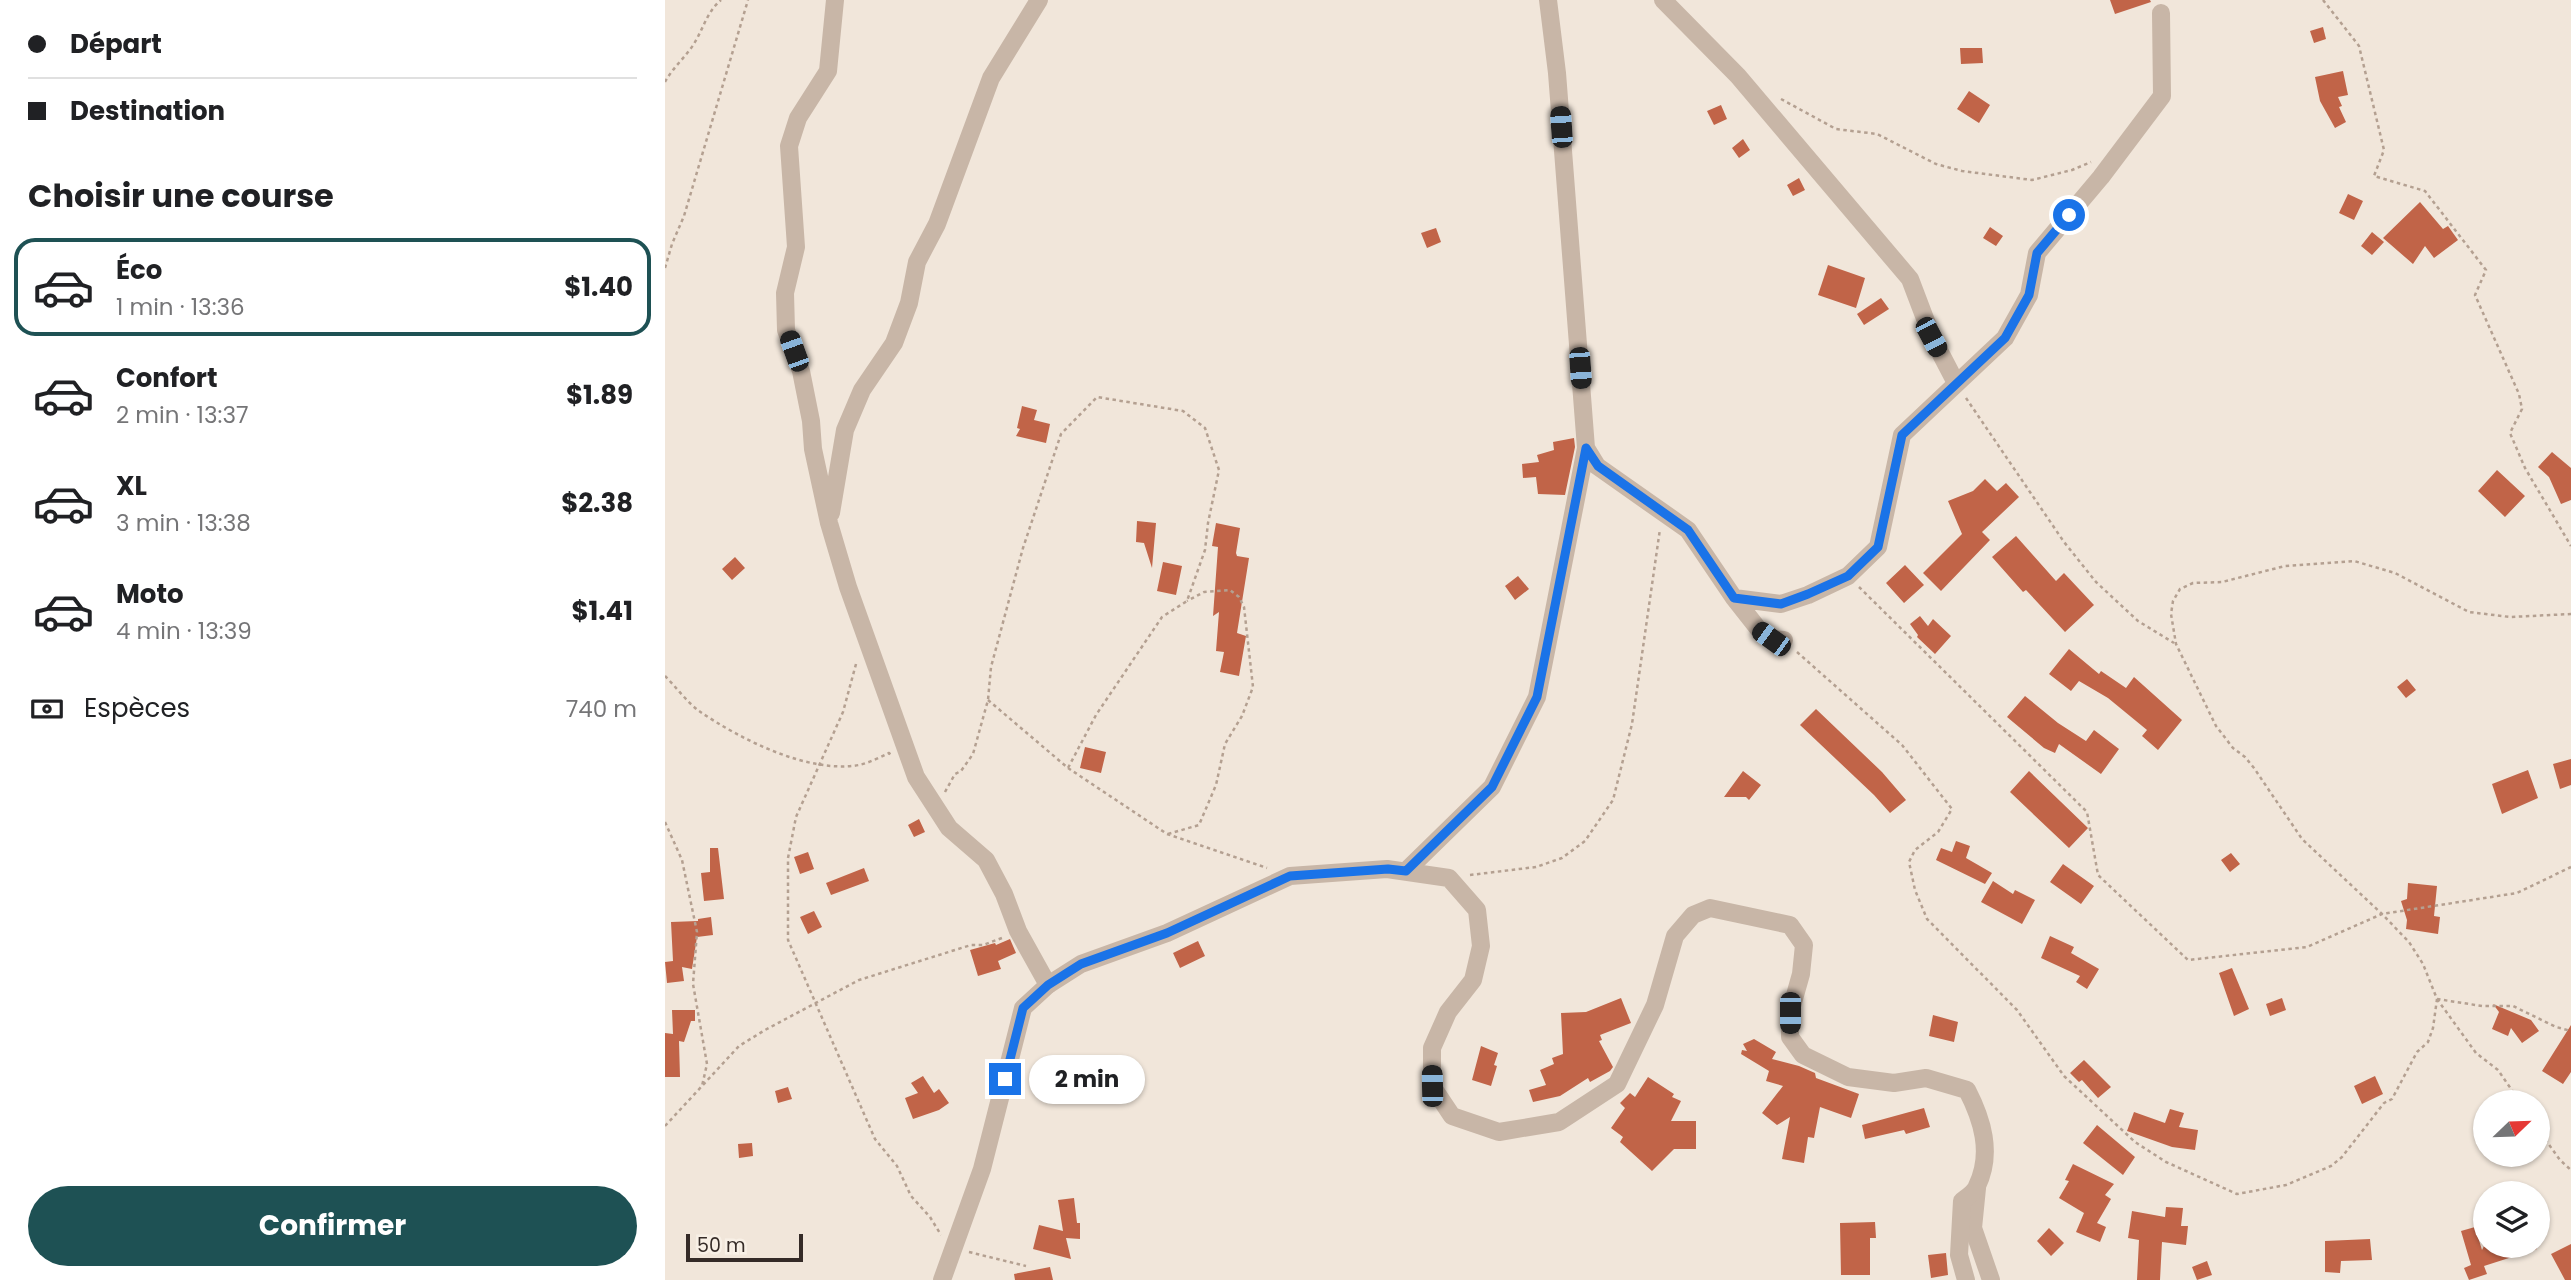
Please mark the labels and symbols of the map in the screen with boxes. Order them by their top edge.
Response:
car [1550,105,1573,149]
route start [2053,199,2085,231]
car [1912,314,1951,360]
car [777,328,812,374]
car [1569,346,1592,390]
car [1748,618,1795,660]
car [1780,992,1801,1034]
callout: 2 min [1029,1054,1145,1104]
route end [989,1063,1021,1095]
car [1422,1065,1443,1107]
north arrow [2473,1090,2550,1167]
scale bar [686,1231,803,1263]

